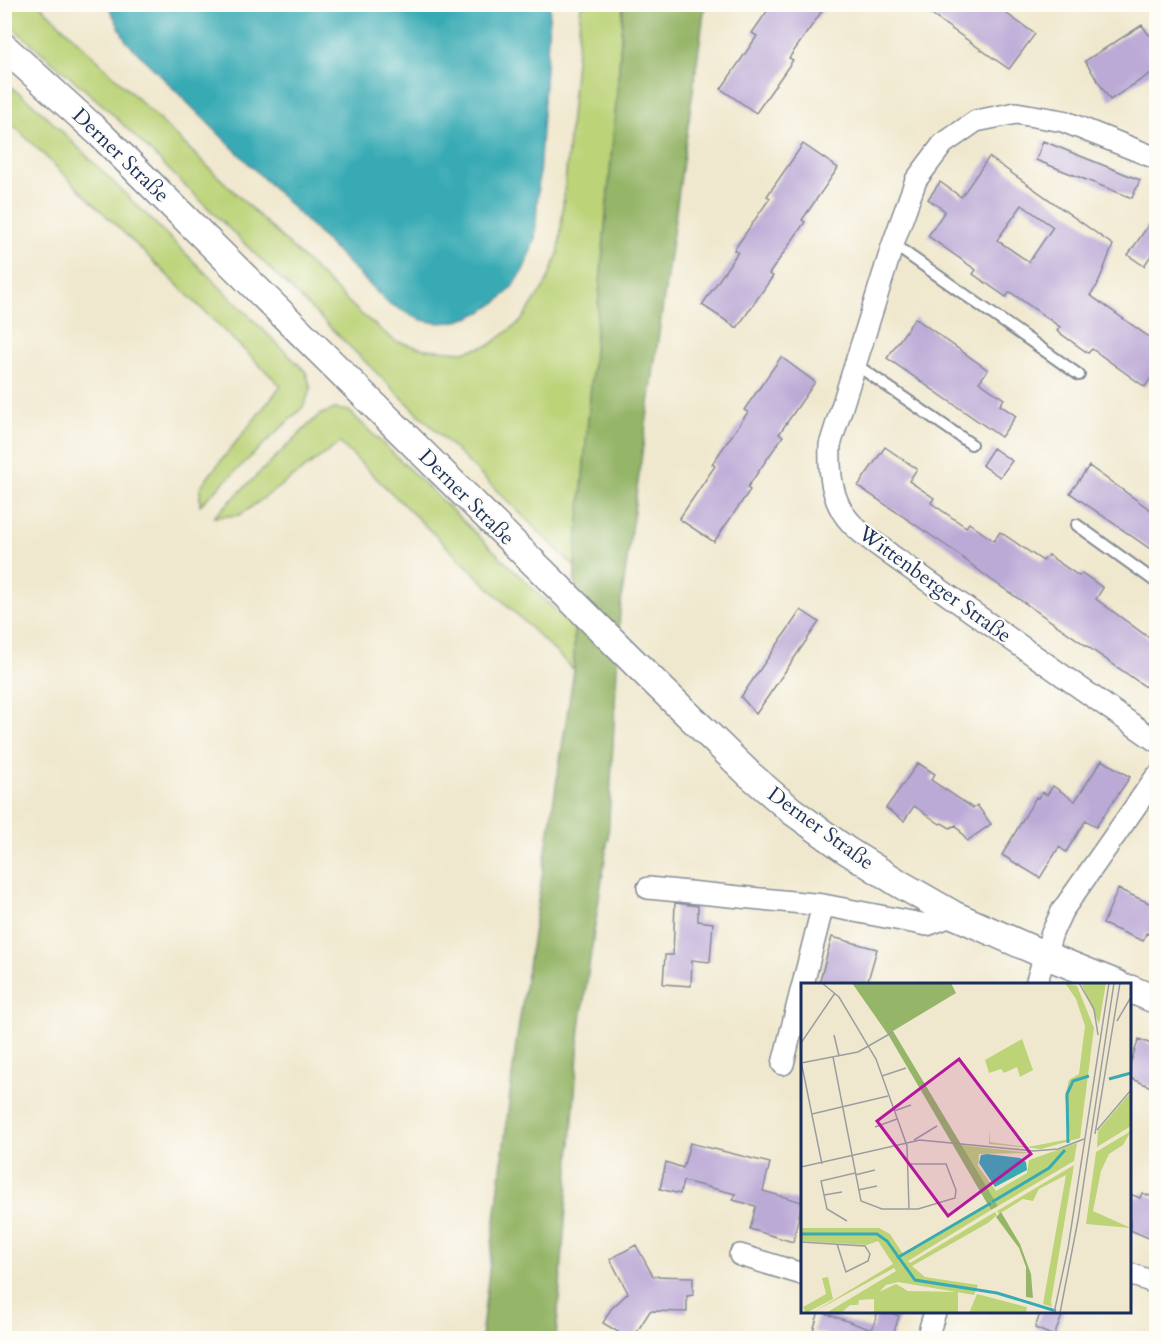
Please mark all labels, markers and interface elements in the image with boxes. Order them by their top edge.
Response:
street label: Derner Straße [66,102,176,209]
street label: Derner Straße [412,443,521,552]
street label: Wittenberger Straße [851,518,1017,650]
street label: Derner Straße [762,780,880,877]
inset map [801,983,1131,1313]

